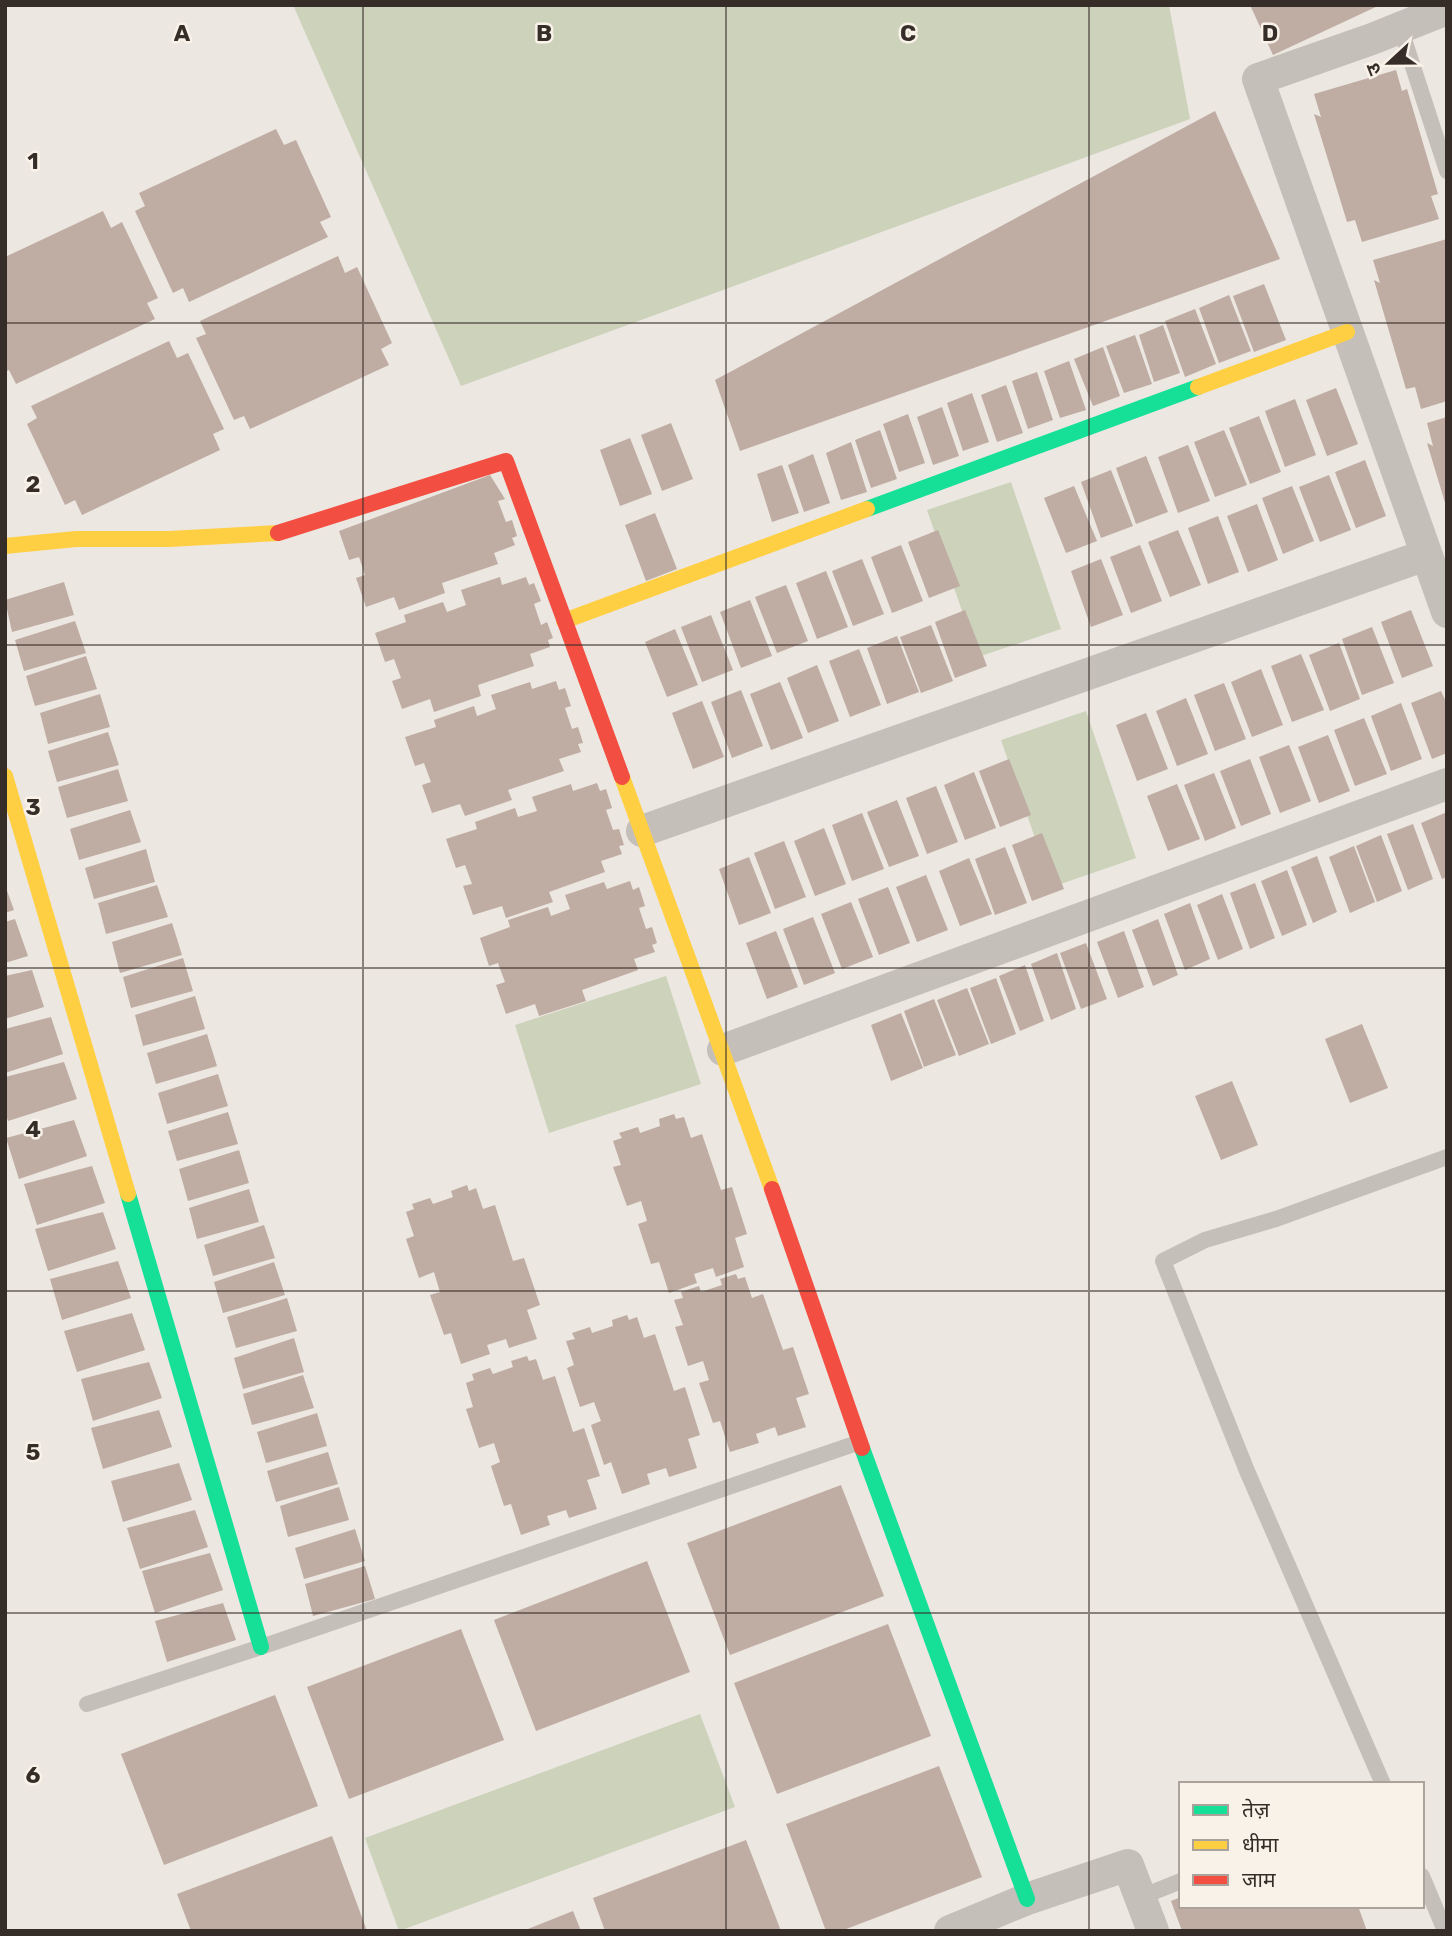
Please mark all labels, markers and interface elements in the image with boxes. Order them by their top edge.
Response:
text: A [174,19,191,47]
text: B [536,19,552,47]
text: C [900,19,916,47]
text: D [1262,19,1278,47]
north arrow [1354,28,1424,98]
text: उ [1361,59,1386,79]
text: 1 [27,147,39,175]
text: 2 [26,470,40,498]
text: 3 [25,793,41,821]
text: 4 [25,1115,41,1143]
text: 5 [26,1438,41,1466]
text: 6 [26,1761,41,1789]
legend [1179,1782,1424,1908]
text: तेज़ [1242,1797,1270,1822]
text: धीमा [1242,1832,1279,1857]
text: जाम [1242,1867,1276,1892]

